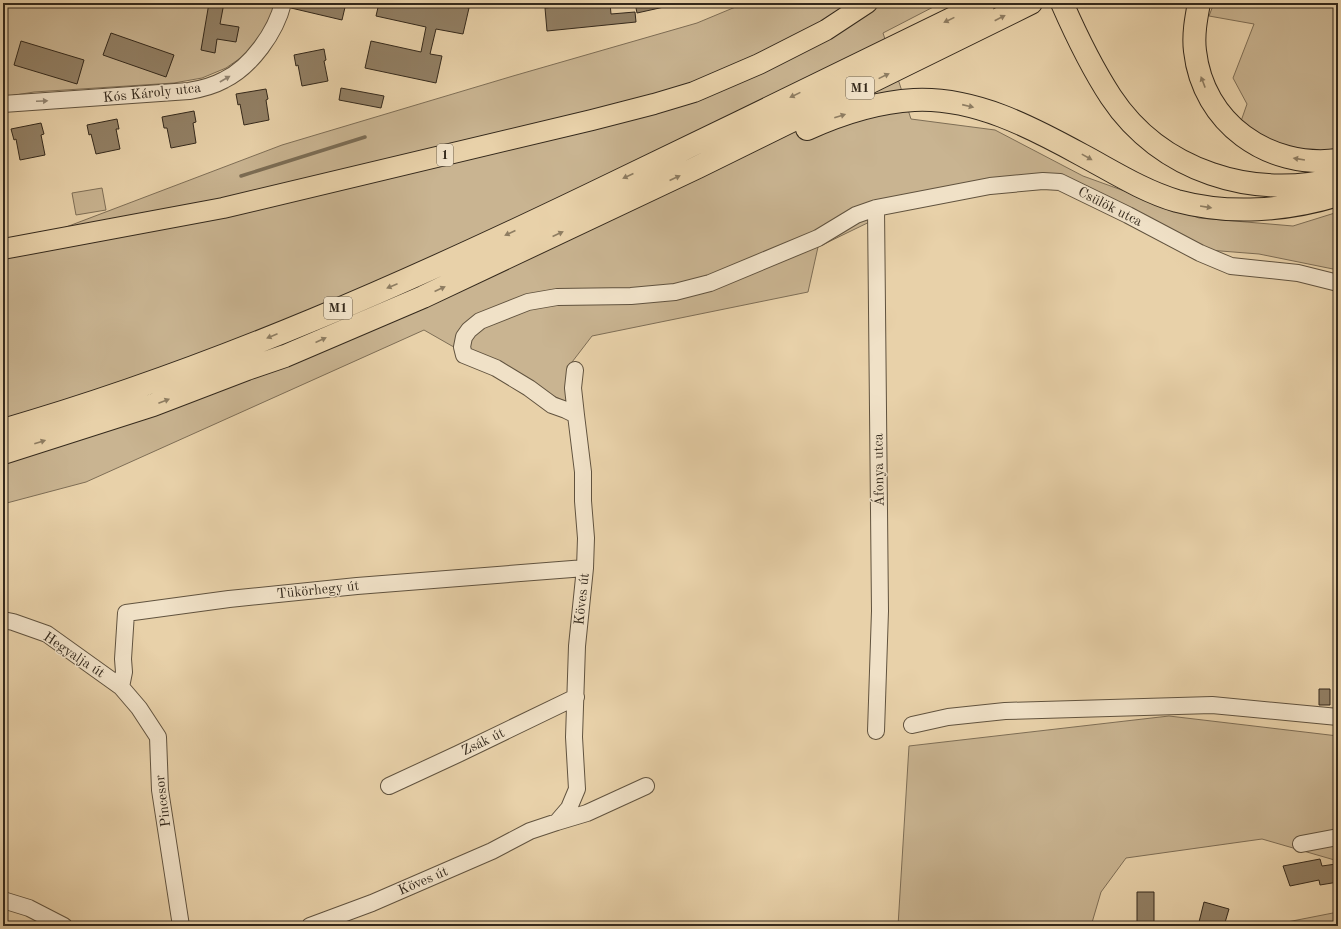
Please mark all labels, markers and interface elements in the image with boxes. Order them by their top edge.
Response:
one-way arrow [995,15,1006,21]
one-way arrow [943,17,955,23]
one-way arrow [878,73,890,79]
one-way arrow [220,75,230,83]
one-way arrow [1200,76,1206,88]
road number: M1 [846,77,874,99]
street label: Kós Károly utca [102,81,202,105]
one-way arrow [789,92,800,99]
one-way arrow [36,98,48,105]
one-way arrow [962,103,974,109]
one-way arrow [834,113,846,119]
road number: 1 [437,144,453,166]
one-way arrow [1081,154,1092,161]
one-way arrow [1293,156,1305,162]
one-way arrow [621,174,633,180]
one-way arrow [670,175,681,181]
street label: Csülök utca [1076,185,1145,229]
one-way arrow [1200,204,1212,210]
one-way arrow [505,230,516,236]
one-way arrow [552,231,563,237]
one-way arrow [385,284,397,290]
one-way arrow [434,286,446,292]
road number: M1 [324,297,352,319]
one-way arrow [266,333,277,339]
one-way arrow [315,337,327,343]
one-way arrow [158,397,170,403]
street label: Áfonya utca [868,433,887,507]
one-way arrow [35,439,47,445]
street label: Köves út [572,572,592,626]
street label: Tükörhegy út [276,579,360,601]
street label: Hegyalja út [41,630,107,681]
street label: Zsák út [459,726,507,758]
street label: Pincesor [153,774,173,828]
street label: Köves út [396,864,450,898]

